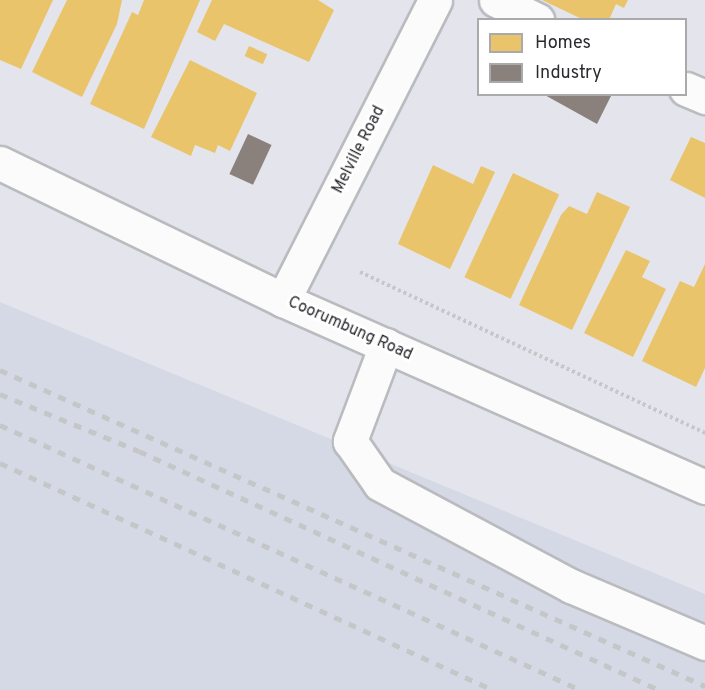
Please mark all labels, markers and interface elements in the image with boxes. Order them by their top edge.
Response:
legend [477,18,687,96]
text: Homes [535,32,591,55]
text: Industry [535,62,602,85]
street label: Melville Road [329,103,389,197]
street label: Coorumbung Road [285,293,415,365]

